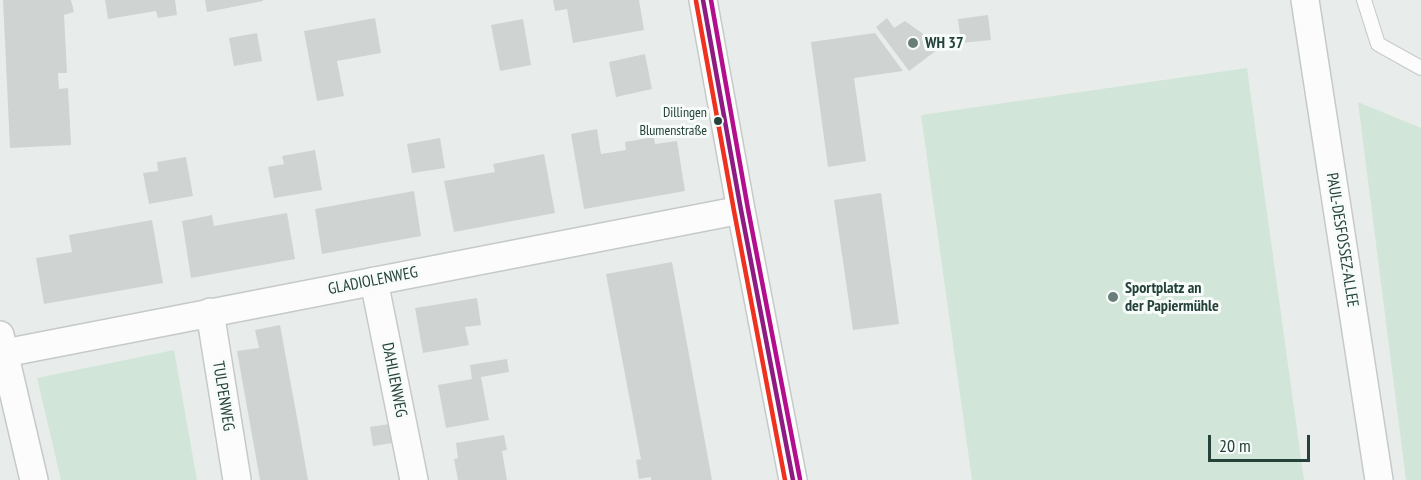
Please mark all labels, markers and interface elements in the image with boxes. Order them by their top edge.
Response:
place label: WH 37 [925,33,964,53]
marker: WH 37 [906,36,920,50]
place label: Dillingen Blumenstraße [639,105,707,138]
marker: Dillingen Blumenstraße [712,115,724,127]
street label: PAUL-DESFOSSEZ-ALLEE [1322,171,1362,309]
street label: GLADIOLENWEG [327,263,419,299]
place label: Sportplatz an der Papiermühle [1125,278,1219,316]
marker: Sportplatz an der Papiermühle [1106,290,1120,304]
street label: DAHLIENWEG [377,341,411,419]
street label: TULPENWEG [208,360,238,432]
scale bar [1211,423,1313,461]
text: 20 m [1219,434,1251,457]

